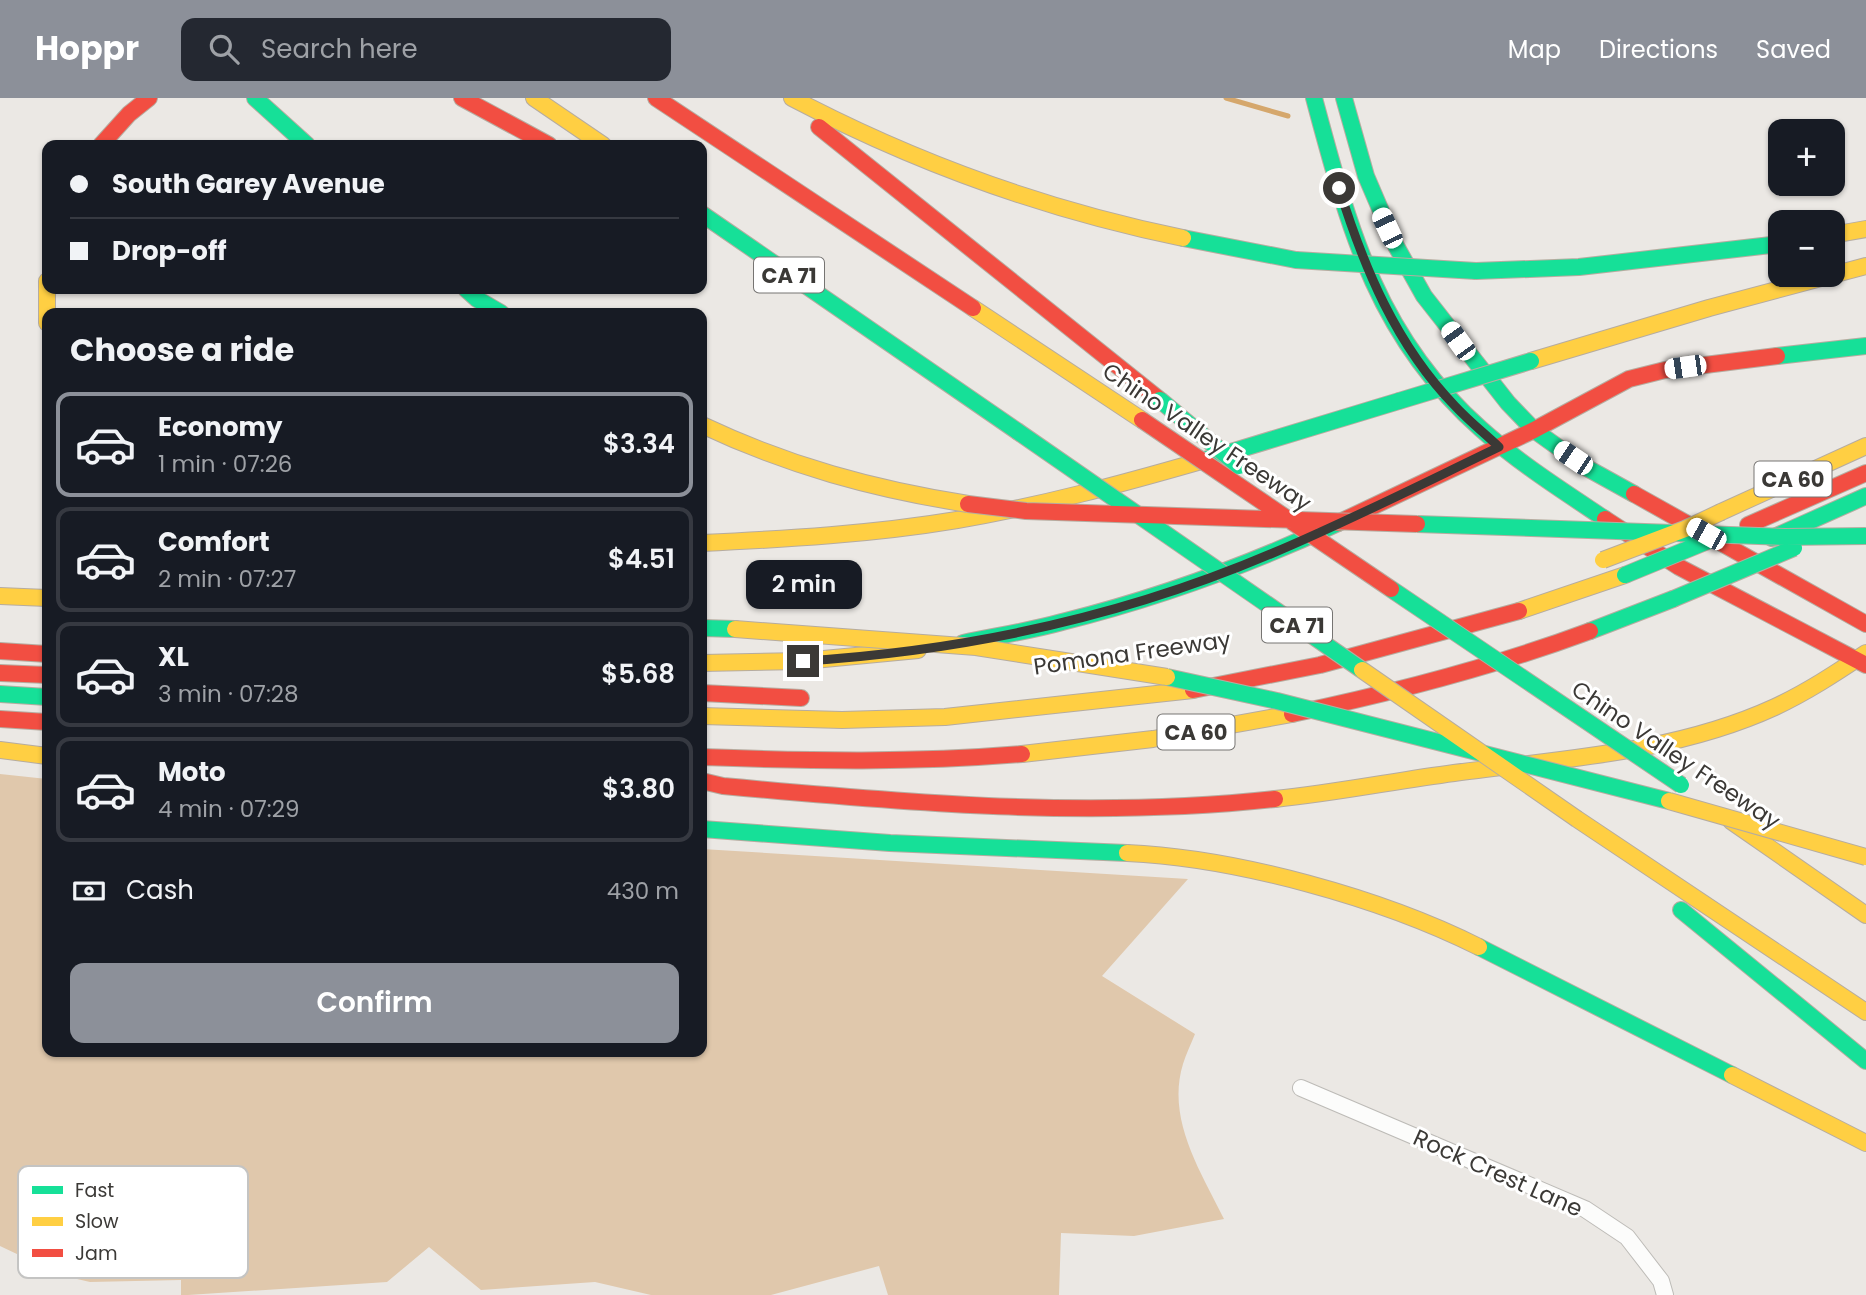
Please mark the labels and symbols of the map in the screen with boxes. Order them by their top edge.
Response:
route start [1323,172,1355,204]
car [1369,205,1406,251]
road number: CA 71 [754,258,824,292]
car [1438,318,1479,364]
car [1663,354,1708,380]
street label: Chino Valley Freeway [1096,355,1318,519]
car [1550,438,1597,478]
road number: CA 60 [1755,462,1832,496]
car [1683,515,1730,553]
callout: 2 min [745,560,861,608]
road number: CA 71 [1262,608,1332,642]
street label: Pomona Freeway [1031,623,1233,683]
route end [787,645,819,677]
street label: Chino Valley Freeway [1565,673,1787,837]
road number: CA 60 [1158,714,1234,750]
street label: Rock Crest Lane [1408,1121,1588,1225]
legend [18,1166,248,1278]
text: Fast [75,1177,114,1204]
text: Slow [75,1208,119,1235]
text: Jam [75,1240,117,1267]

